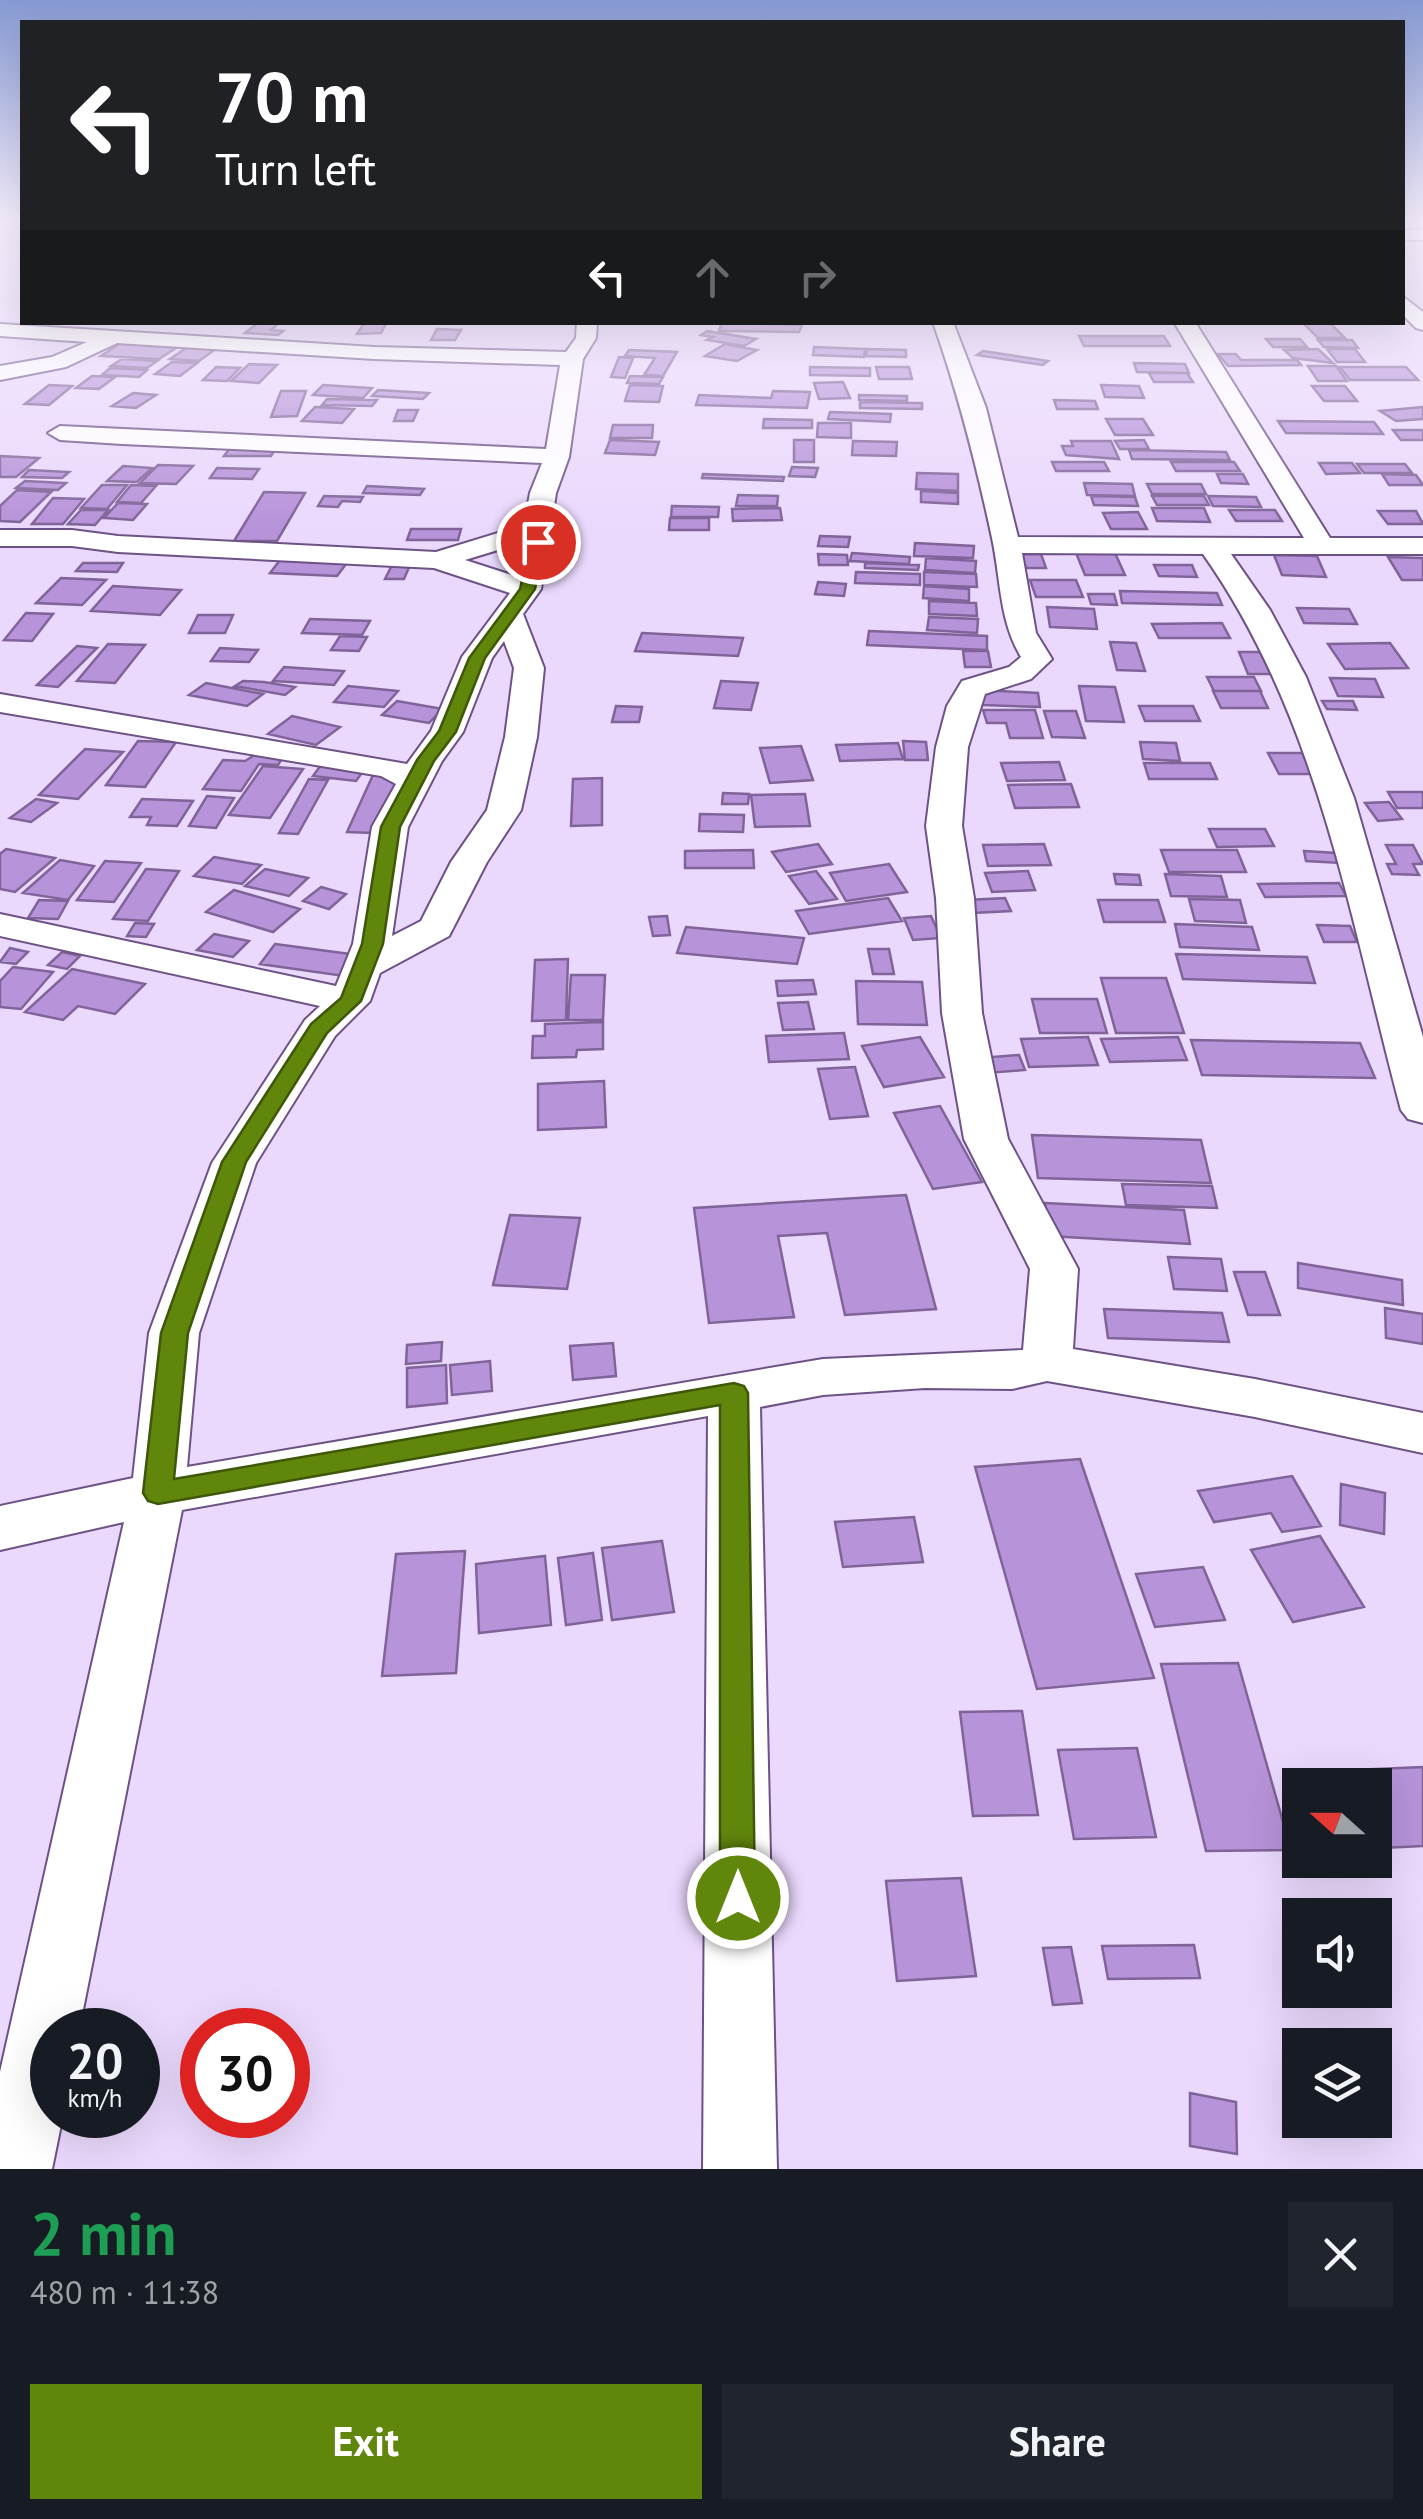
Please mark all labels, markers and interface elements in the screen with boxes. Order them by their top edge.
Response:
text: 70 m [215,51,368,141]
icon: left [50,60,180,190]
text: Turn left [215,139,376,197]
icon: left [580,250,635,305]
icon: ahead [685,250,740,305]
icon: right [790,250,845,305]
pin [496,500,581,585]
icon: arrive [511,515,566,570]
north arrow [1282,1768,1392,1878]
map controls [1282,1768,1392,2138]
position arrow [686,1846,790,1950]
button: sound [1282,1898,1392,2008]
speed limit sign: 30 [180,2008,310,2138]
text: 20 [67,2028,123,2093]
button: layers [1282,2028,1392,2138]
text: km/h [68,2082,122,2114]
text: 2 min [30,2194,176,2272]
button: close [1288,2202,1393,2307]
text: 480 m · 11:38 [30,2271,219,2313]
button: Exit [30,2384,702,2499]
button: Share [722,2384,1393,2499]

